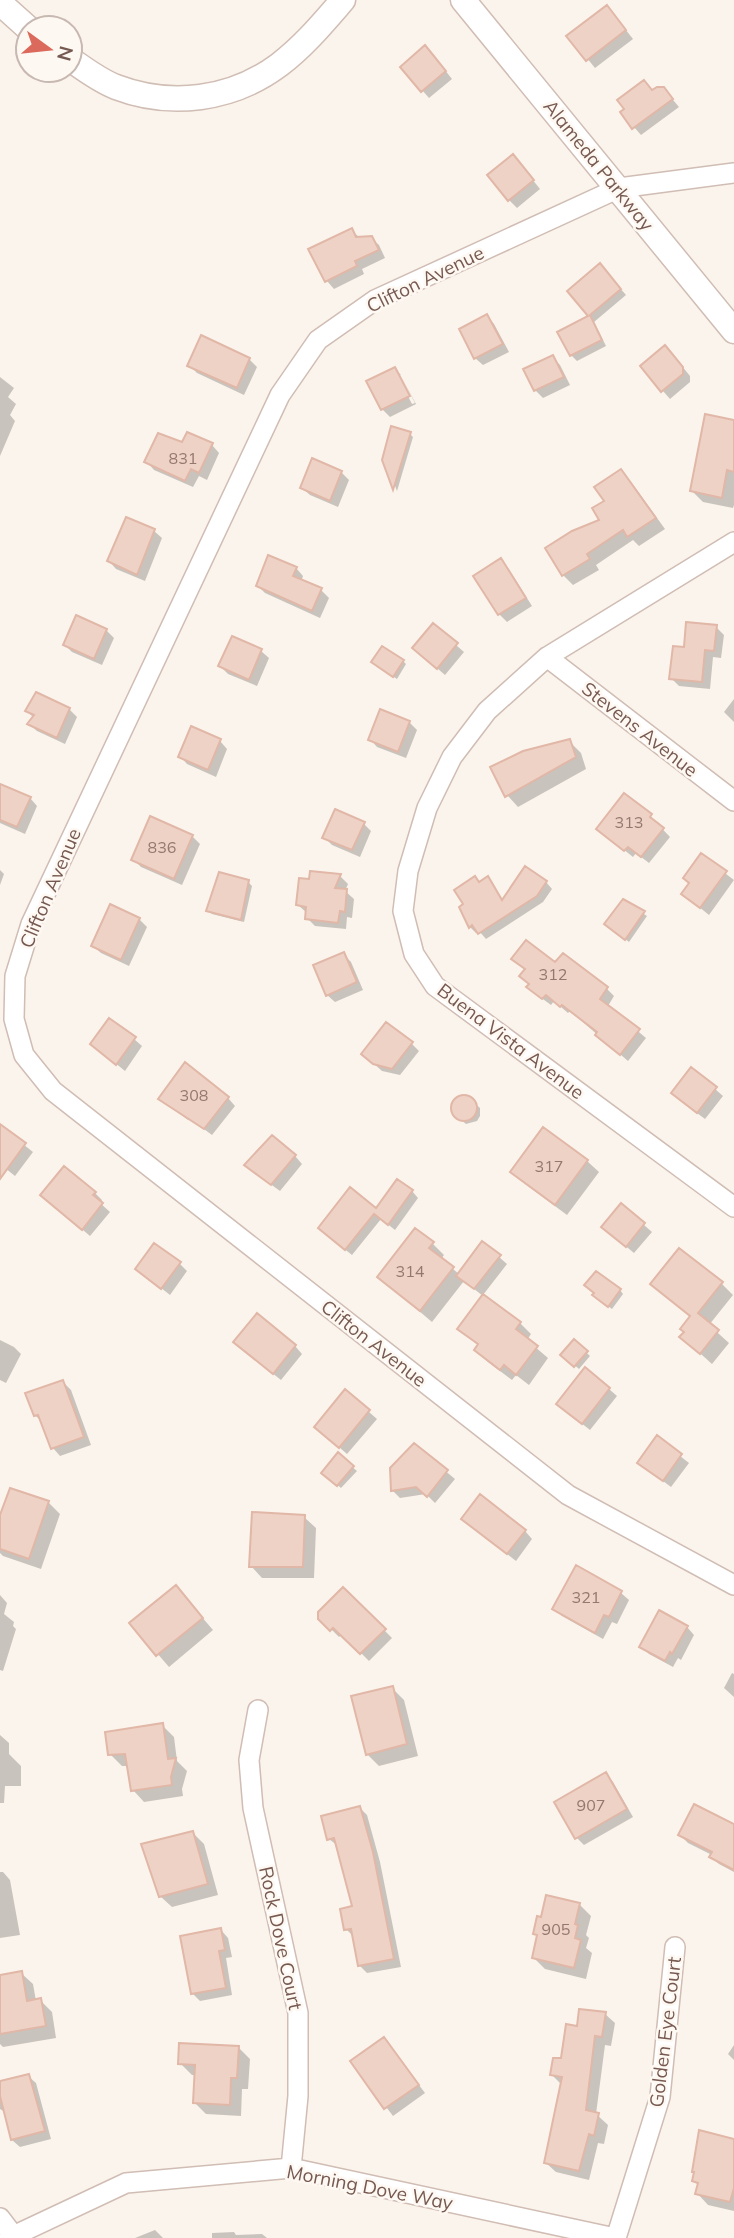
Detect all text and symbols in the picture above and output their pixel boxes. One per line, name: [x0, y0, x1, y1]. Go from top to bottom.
north arrow: [14, 14, 84, 84]
text: N: [52, 43, 79, 63]
street label: Alameda Parkway: [539, 94, 659, 236]
street label: Clifton Avenue: [362, 240, 488, 318]
house number: 831: [169, 448, 197, 468]
street label: Stevens Avenue: [577, 676, 703, 782]
house number: 313: [615, 812, 643, 832]
street label: Clifton Avenue: [14, 825, 86, 951]
house number: 836: [148, 837, 176, 857]
house number: 312: [539, 964, 567, 984]
street label: Buena Vista Avenue: [433, 978, 589, 1104]
house number: 308: [180, 1085, 208, 1105]
house number: 317: [535, 1156, 563, 1176]
house number: 314: [396, 1261, 425, 1281]
street label: Clifton Avenue: [316, 1294, 432, 1392]
house number: 321: [572, 1587, 600, 1607]
house number: 907: [577, 1795, 605, 1815]
street label: Rock Dove Court: [254, 1864, 308, 2012]
house number: 905: [542, 1919, 570, 1939]
street label: Golden Eye Court: [644, 1955, 686, 2109]
street label: Morning Dove Way: [285, 2159, 455, 2215]

